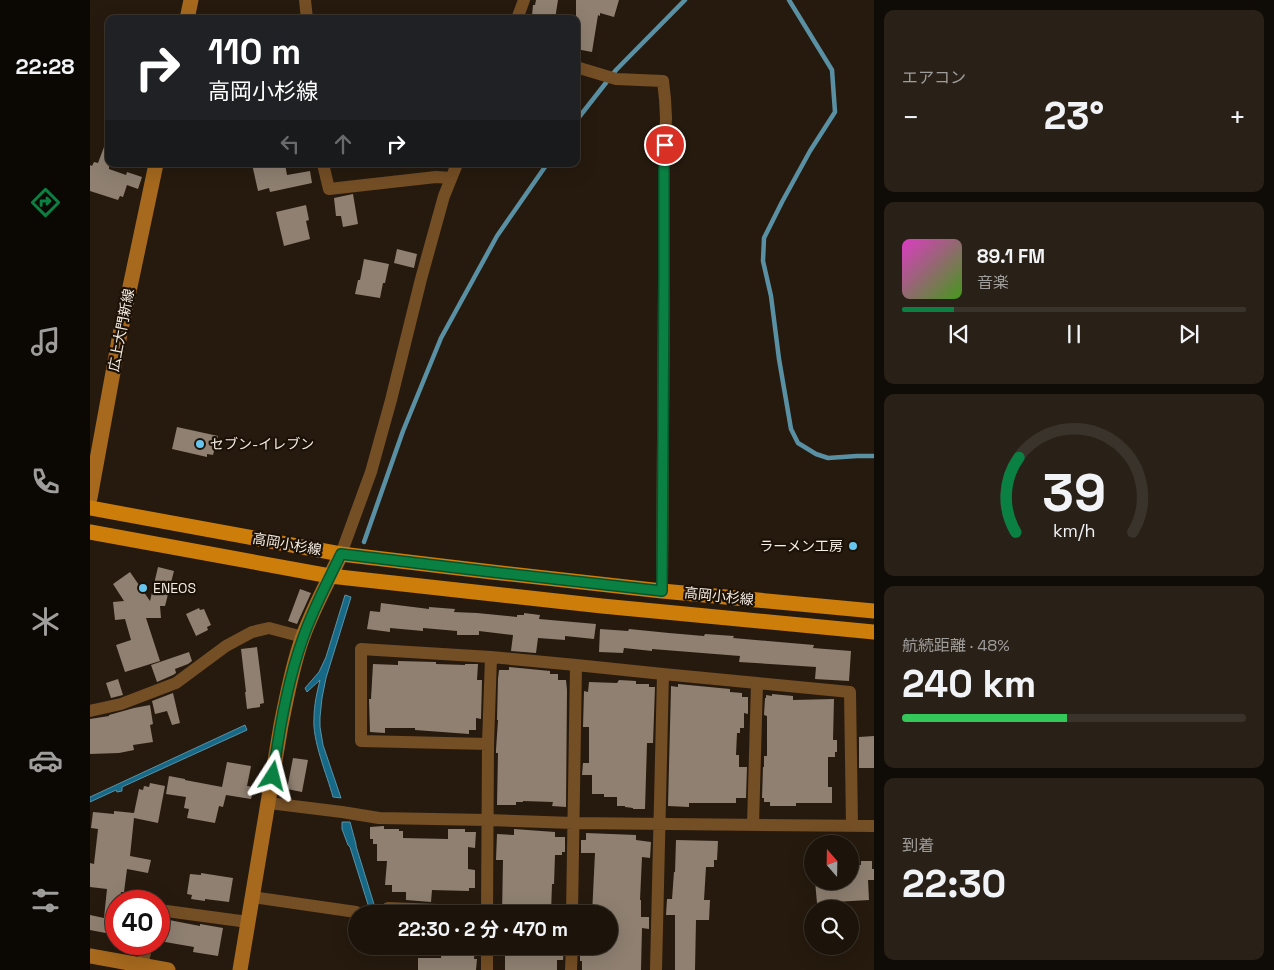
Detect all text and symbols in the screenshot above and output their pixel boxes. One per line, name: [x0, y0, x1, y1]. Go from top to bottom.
text: 110 m: [208, 30, 301, 74]
icon: right: [125, 35, 190, 100]
text: 22:28: [16, 52, 74, 80]
text: エアコン: [902, 67, 966, 88]
text: 高岡小杉線: [208, 77, 318, 105]
text: 23°: [1044, 92, 1104, 140]
text: −: [902, 99, 919, 135]
text: +: [1229, 99, 1246, 135]
pin: [644, 124, 686, 166]
icon: left: [276, 130, 304, 158]
icon: ahead: [329, 130, 357, 158]
icon: right: [382, 130, 410, 158]
icon: arrive: [651, 131, 679, 159]
icon: directions: [28, 185, 63, 220]
text: 89.1 FM: [977, 244, 1045, 269]
text: 音楽: [977, 272, 1009, 293]
street label: 広上大門新線: [104, 287, 138, 373]
icon: previous: [945, 320, 973, 348]
icon: pause: [1060, 320, 1088, 348]
icon: next: [1175, 320, 1203, 348]
icon: music: [28, 324, 63, 359]
place label: セブン-イレブン: [210, 435, 314, 453]
marker: セブン-イレブン: [194, 438, 206, 450]
text: 39: [1042, 460, 1106, 526]
icon: phone: [28, 464, 63, 499]
text: km/h: [1053, 519, 1095, 542]
street label: 高岡小杉線: [251, 529, 323, 559]
place label: ラーメン工房: [760, 537, 843, 555]
marker: ラーメン工房: [847, 540, 859, 552]
place label: ENEOS: [153, 579, 196, 597]
marker: ENEOS: [137, 582, 149, 594]
street label: 高岡小杉線: [683, 583, 755, 609]
icon: climate: [28, 604, 63, 639]
text: 航続距離 · 48%: [902, 635, 1010, 656]
text: 240 km: [902, 660, 1036, 708]
icon: car: [28, 743, 63, 778]
position arrow: [246, 749, 298, 801]
north arrow: [804, 835, 859, 890]
map controls: [804, 835, 859, 955]
text: 到着: [902, 835, 934, 856]
text: 22:30: [902, 860, 1006, 908]
icon: filters: [28, 883, 63, 918]
speed limit sign: 40: [105, 890, 170, 955]
button: search: [804, 900, 859, 955]
text: 22:30 · 2 分 · 470 m: [398, 917, 568, 942]

